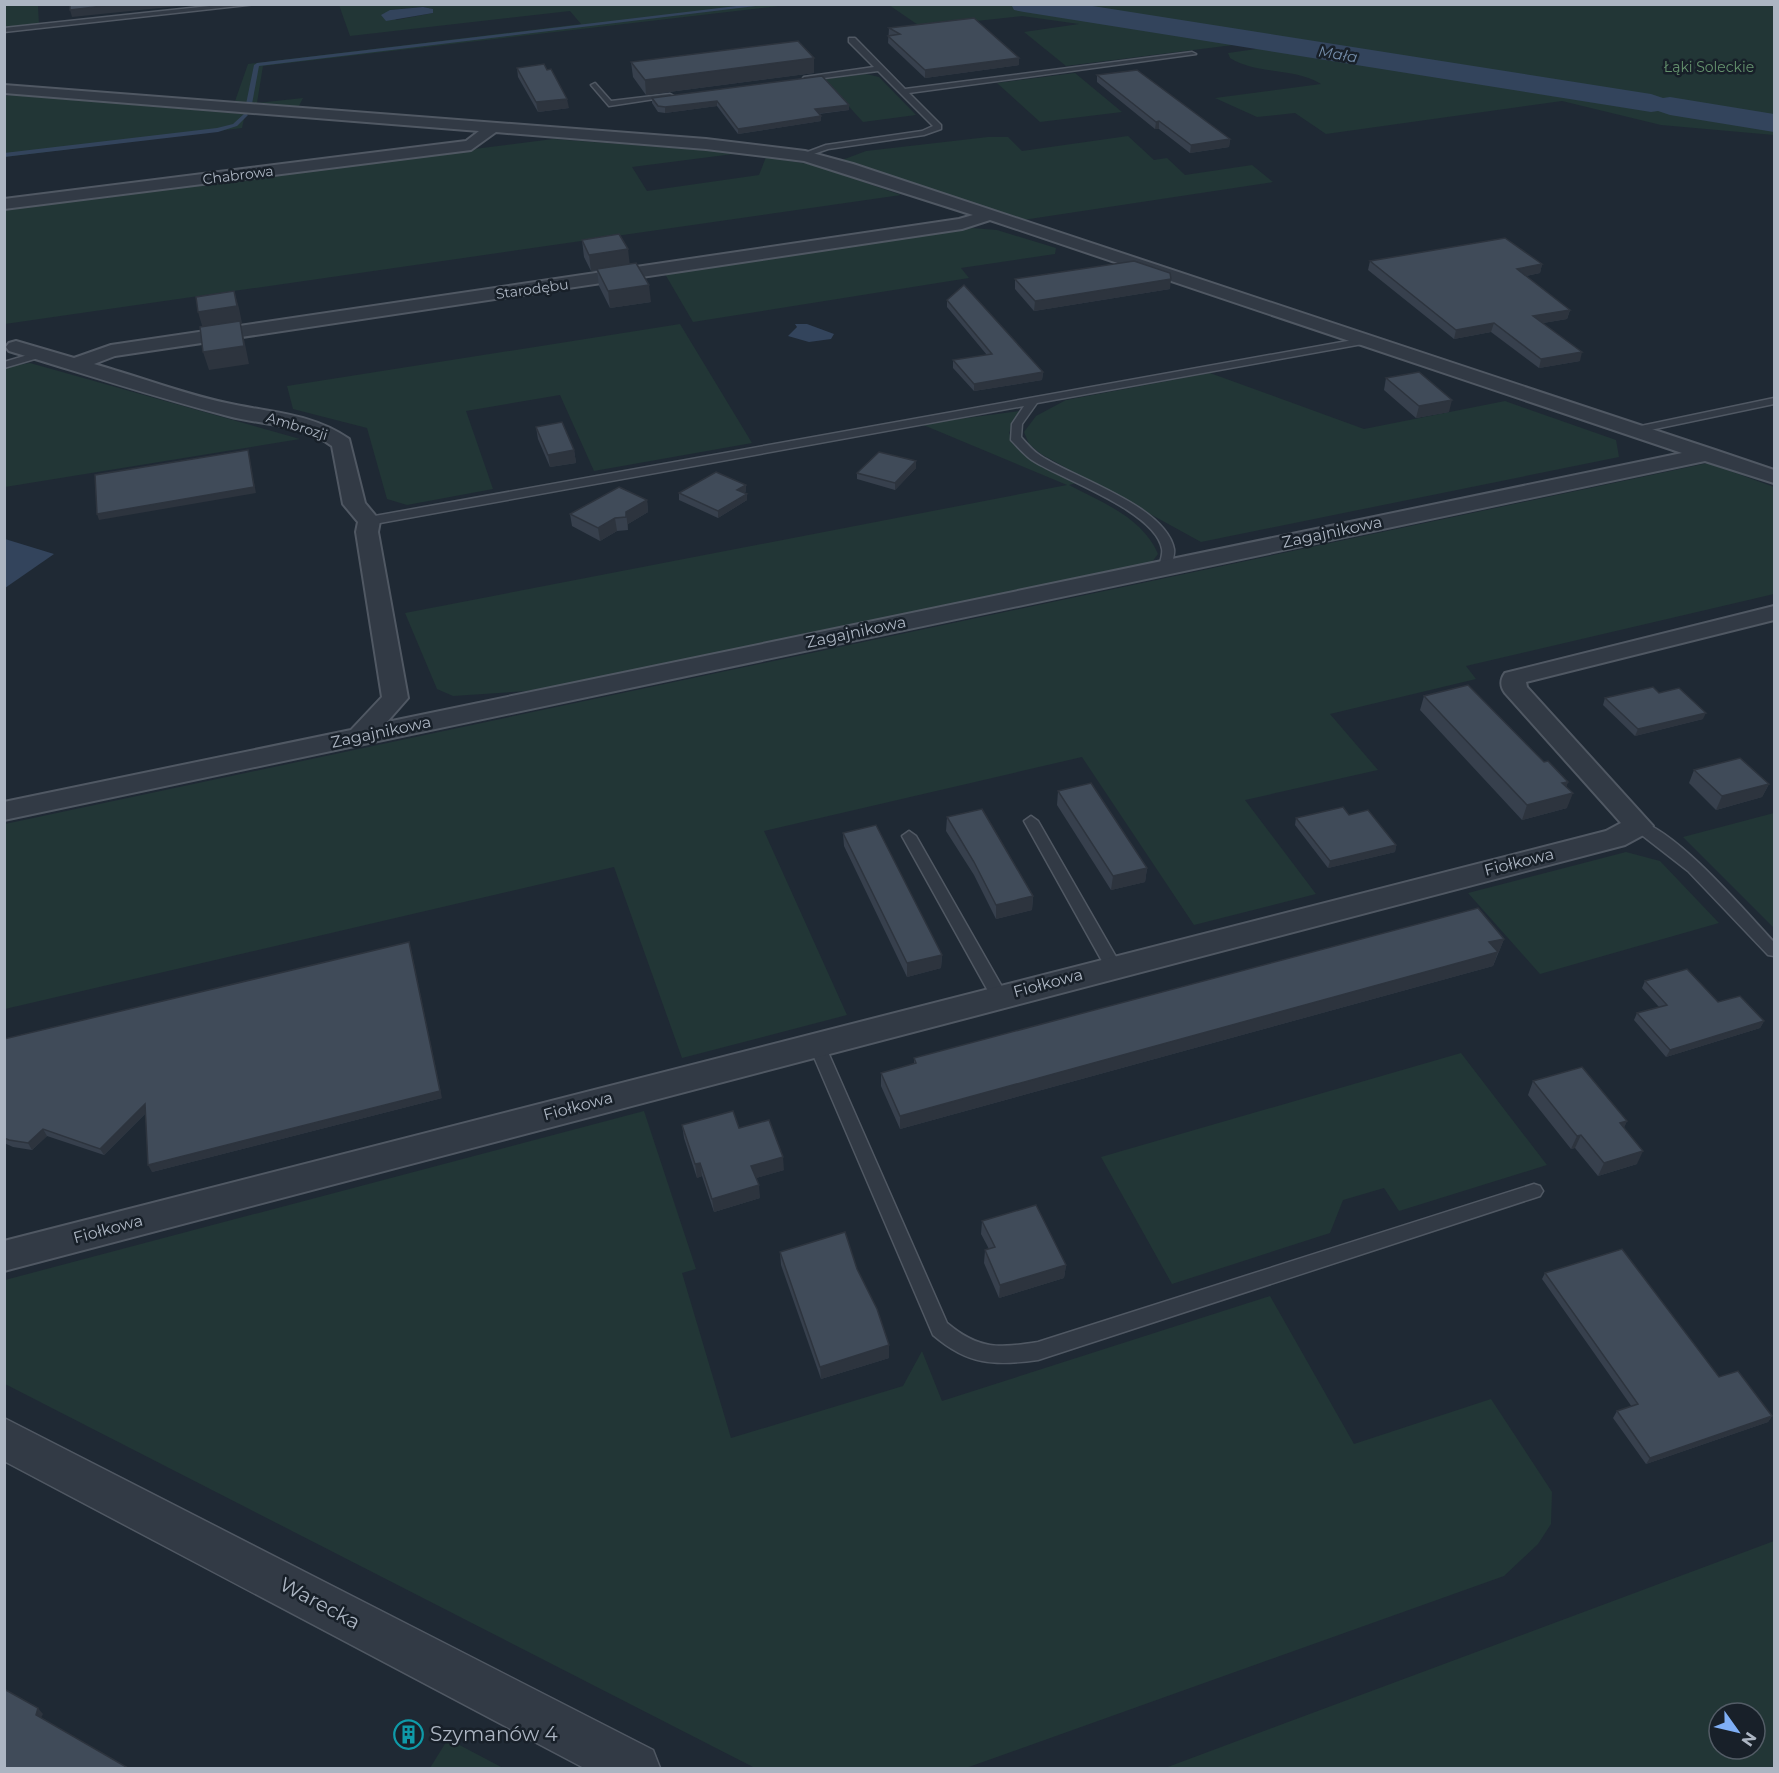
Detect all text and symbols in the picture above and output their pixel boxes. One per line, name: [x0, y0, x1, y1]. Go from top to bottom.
water label: Mała: [1317, 42, 1359, 66]
park label: Łąki Soleckie: [1664, 58, 1754, 76]
street label: Chabrowa: [201, 162, 275, 188]
street label: Starodębu: [494, 275, 570, 303]
street label: Ambrozji: [264, 408, 330, 444]
street label: Zagajnikowa: [1280, 512, 1384, 552]
street label: Zagajnikowa: [804, 612, 908, 652]
street label: Zagajnikowa: [329, 712, 433, 752]
street label: Fiołkowa: [1482, 844, 1556, 880]
street label: Fiołkowa: [1011, 965, 1085, 1001]
street label: Fiołkowa: [541, 1088, 615, 1124]
street label: Fiołkowa: [71, 1211, 145, 1247]
street label: Warecka: [276, 1572, 364, 1634]
north arrow: [1707, 1701, 1767, 1761]
building icon: Szymanów 4: [393, 1718, 425, 1750]
place label: Szymanów 4: [430, 1722, 558, 1746]
text: N: [1738, 1728, 1761, 1750]

